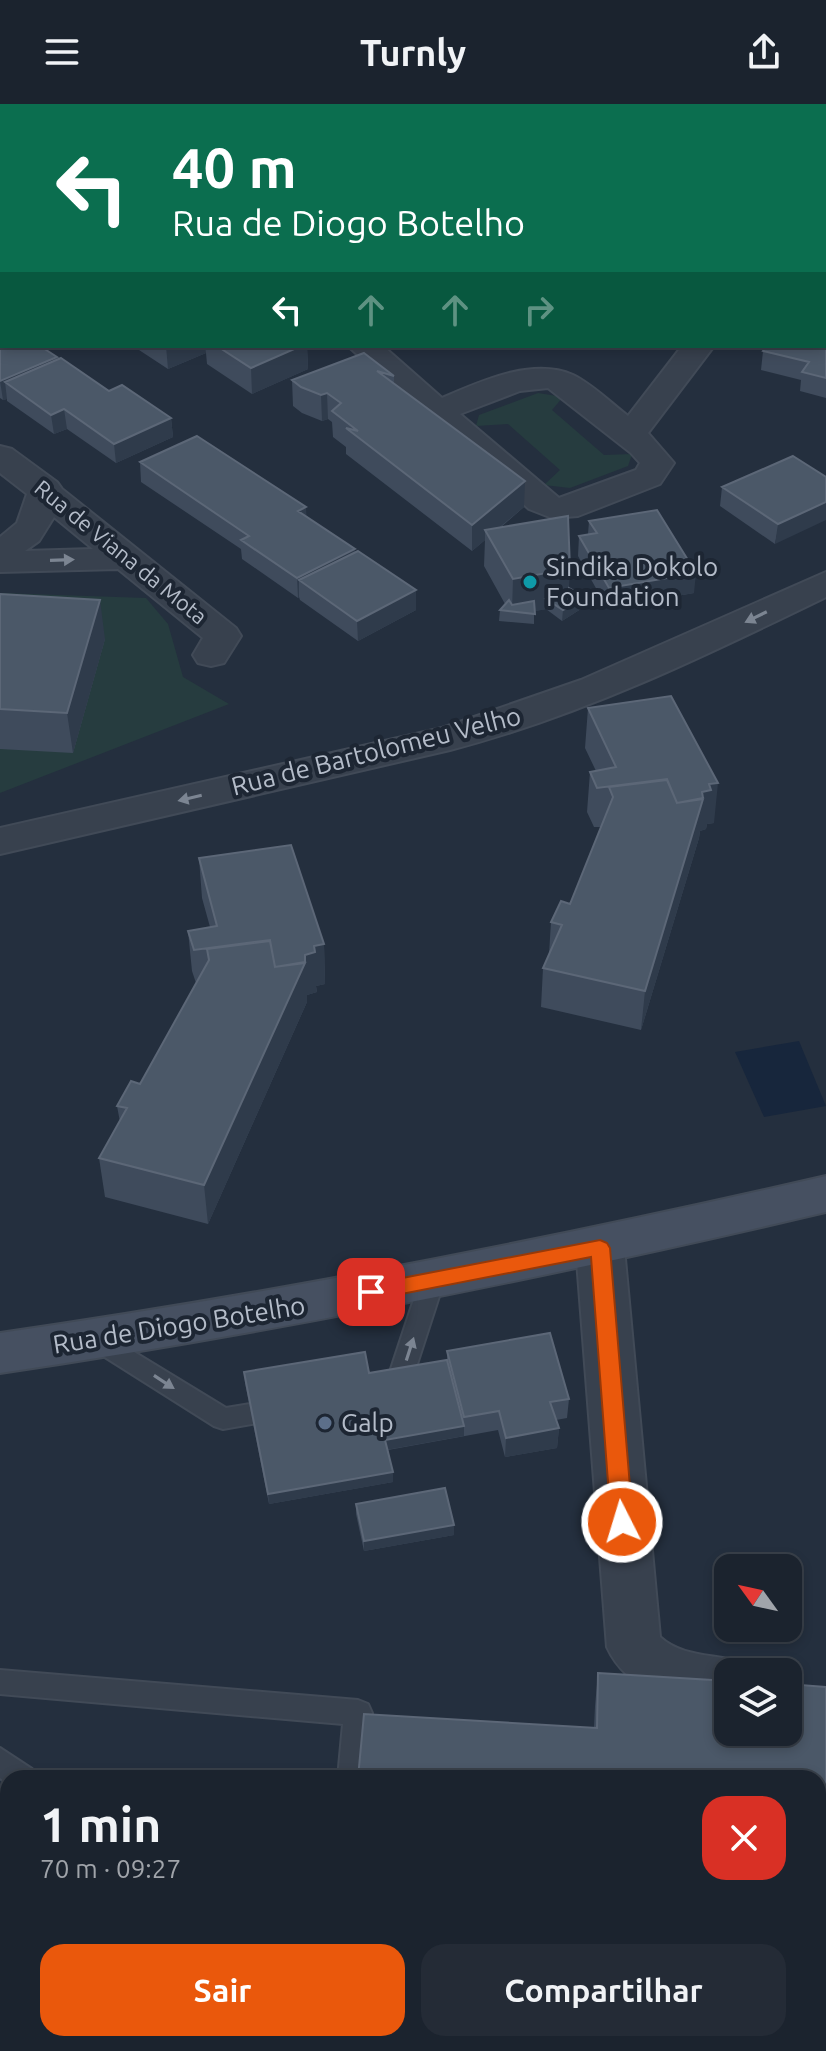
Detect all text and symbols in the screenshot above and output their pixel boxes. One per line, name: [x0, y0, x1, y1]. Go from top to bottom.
icon: menu: [40, 30, 84, 74]
icon: share: [742, 30, 786, 74]
text: Turnly: [360, 32, 466, 73]
icon: left: [40, 136, 144, 240]
text: 40 m: [172, 136, 297, 199]
text: Rua de Diogo Botelho: [172, 202, 525, 243]
icon: left: [265, 288, 309, 332]
icon: ahead: [349, 288, 393, 332]
icon: ahead: [433, 288, 477, 332]
icon: right: [517, 288, 561, 332]
street label: Rua de Viana da Mota: [30, 475, 212, 629]
place label: Sindika Dokolo Foundation: [546, 552, 718, 611]
one-way arrow: [50, 554, 75, 567]
marker: Sindika Dokolo Foundation: [521, 573, 539, 591]
one-way arrow: [745, 611, 768, 624]
street label: Rua de Bartolomeu Velho: [228, 700, 524, 801]
one-way arrow: [178, 792, 203, 804]
pin: [337, 1258, 405, 1326]
icon: arrive: [349, 1270, 393, 1314]
street label: Rua de Diogo Botelho: [51, 1290, 307, 1359]
one-way arrow: [404, 1337, 416, 1361]
one-way arrow: [153, 1374, 175, 1388]
place label: Galp: [341, 1408, 394, 1437]
marker: Galp: [316, 1414, 334, 1432]
position arrow: [580, 1480, 664, 1564]
north arrow: [714, 1554, 802, 1642]
map controls: [714, 1554, 802, 1746]
button: layers: [714, 1658, 802, 1746]
button: close: [702, 1796, 786, 1880]
text: 1 min: [40, 1797, 161, 1851]
text: 70 m · 09:27: [40, 1854, 181, 1883]
button: Sair: [40, 1944, 405, 2036]
button: Compartilhar: [421, 1944, 786, 2036]

